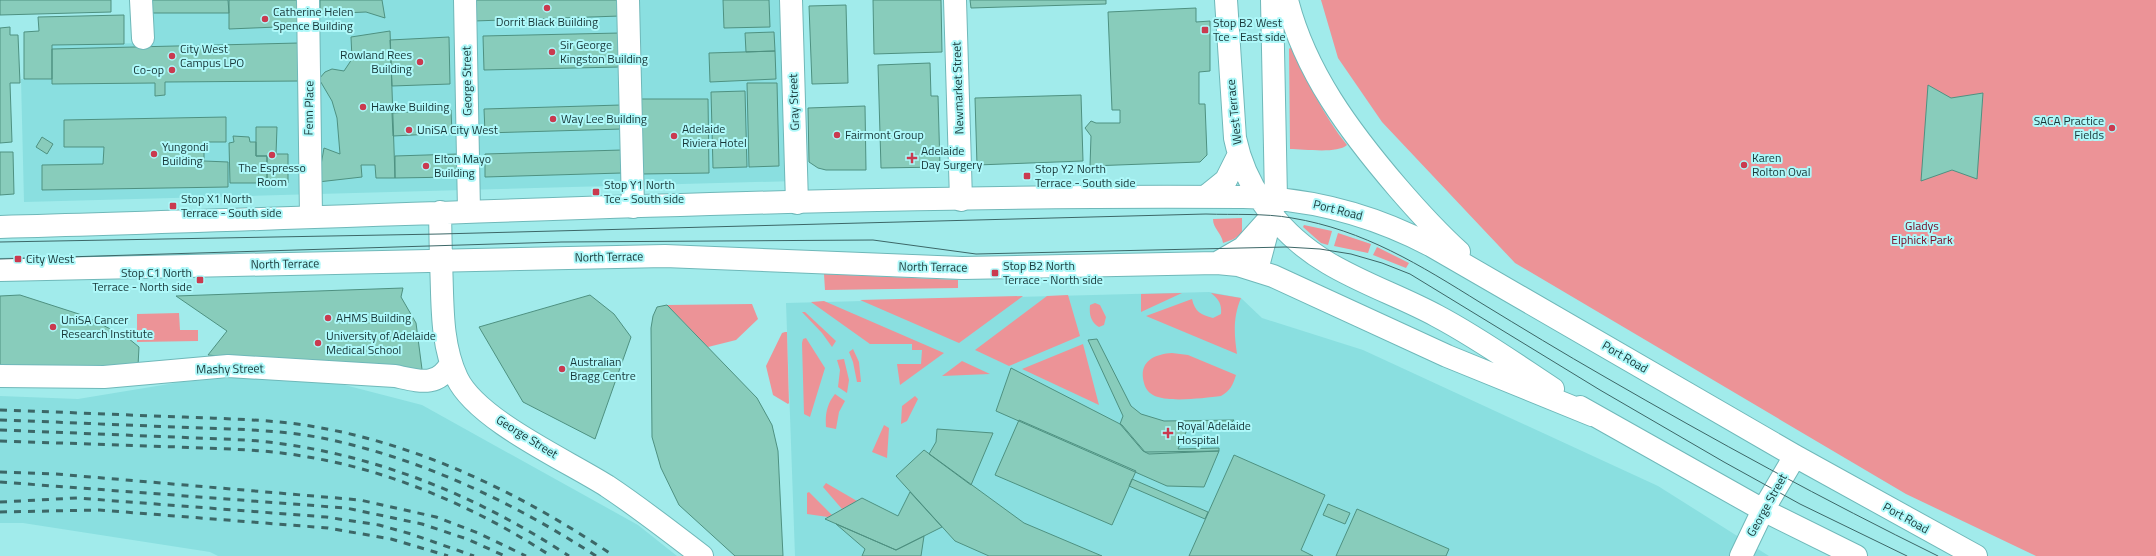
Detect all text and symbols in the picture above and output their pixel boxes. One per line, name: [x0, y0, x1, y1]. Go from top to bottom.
place label: Catherine Helen Spence Building: [273, 2, 354, 35]
marker: Dorrit Black Building: [542, 3, 552, 13]
place label: Dorrit Black Building: [496, 12, 598, 31]
place label: Stop B2 West Tce - East side: [1213, 13, 1286, 46]
marker: Catherine Helen Spence Building: [260, 14, 270, 24]
marker: Stop B2 West Tce - East side: [1200, 25, 1210, 35]
place label: Sir George Kingston Building: [560, 35, 648, 68]
place label: City West Campus LPO: [180, 39, 244, 72]
street label: Newmarket Street: [946, 41, 969, 135]
place label: Rowland Rees Building: [340, 45, 412, 78]
street label: George Street: [456, 45, 477, 116]
marker: Sir George Kingston Building: [547, 47, 557, 57]
marker: City West Campus LPO: [167, 51, 177, 61]
marker: Rowland Rees Building: [415, 57, 425, 67]
place label: Co-op: [133, 60, 164, 79]
marker: Co-op: [167, 65, 177, 75]
street label: Gray Street: [783, 72, 804, 131]
street label: West Terrace: [1221, 78, 1246, 146]
street label: Fenn Place: [299, 80, 318, 136]
place label: Hawke Building: [371, 97, 449, 116]
marker: Hawke Building: [358, 102, 368, 112]
place label: Way Lee Building: [561, 109, 647, 128]
place label: SACA Practice Fields: [2034, 111, 2104, 144]
marker: Way Lee Building: [548, 114, 558, 124]
place label: Adelaide Riviera Hotel: [682, 119, 747, 152]
place label: UniSA City West: [417, 120, 499, 139]
marker: SACA Practice Fields: [2107, 123, 2117, 133]
marker: UniSA City West: [404, 125, 414, 135]
place label: Fairmont Group: [845, 125, 924, 144]
marker: Fairmont Group: [832, 130, 842, 140]
marker: Adelaide Riviera Hotel: [669, 131, 679, 141]
place label: Yungondi Building: [162, 137, 209, 170]
place label: Adelaide Day Surgery: [921, 141, 982, 174]
place label: Karen Rolton Oval: [1752, 148, 1810, 181]
marker: Yungondi Building: [149, 149, 159, 159]
place label: Elton Mayo Building: [434, 149, 491, 182]
marker: The Espresso Room: [267, 150, 277, 160]
marker: Adelaide Day Surgery: [906, 152, 918, 164]
place label: The Espresso Room: [238, 158, 306, 191]
place label: Stop Y2 North Terrace - South side: [1035, 159, 1135, 192]
marker: Karen Rolton Oval: [1739, 160, 1749, 170]
marker: Elton Mayo Building: [421, 161, 431, 171]
marker: Stop Y2 North Terrace - South side: [1022, 171, 1032, 181]
place label: Stop Y1 North Tce - South side: [604, 175, 684, 208]
marker: Stop Y1 North Tce - South side: [591, 187, 601, 197]
place label: Stop X1 North Terrace - South side: [181, 189, 281, 222]
street label: Port Road: [1311, 194, 1365, 225]
marker: Stop X1 North Terrace - South side: [168, 201, 178, 211]
park label: Gladys Elphick Park: [1891, 216, 1953, 249]
street label: North Terrace: [575, 246, 643, 267]
place label: City West: [26, 249, 75, 268]
street label: North Terrace: [251, 253, 319, 274]
marker: City West: [13, 254, 23, 264]
street label: North Terrace: [899, 256, 967, 277]
place label: Stop B2 North Terrace - North side: [1003, 256, 1103, 289]
place label: Stop C1 North Terrace - North side: [92, 263, 192, 296]
marker: Stop B2 North Terrace - North side: [990, 268, 1000, 278]
marker: Stop C1 North Terrace - North side: [195, 275, 205, 285]
place label: AHMS Building: [336, 308, 411, 327]
place label: UniSA Cancer Research Institute: [61, 310, 153, 343]
marker: AHMS Building: [323, 313, 333, 323]
marker: UniSA Cancer Research Institute: [48, 322, 58, 332]
place label: University of Adelaide Medical School: [326, 326, 436, 359]
street label: Port Road: [1599, 336, 1652, 377]
marker: University of Adelaide Medical School: [313, 338, 323, 348]
place label: Australian Bragg Centre: [570, 352, 636, 385]
street label: Mashy Street: [196, 358, 265, 379]
marker: Australian Bragg Centre: [557, 364, 567, 374]
street label: George Street: [493, 410, 563, 464]
place label: Royal Adelaide Hospital: [1177, 416, 1251, 449]
marker: Royal Adelaide Hospital: [1162, 427, 1174, 439]
street label: George Street: [1741, 469, 1792, 540]
street label: Port Road: [1880, 497, 1933, 538]

